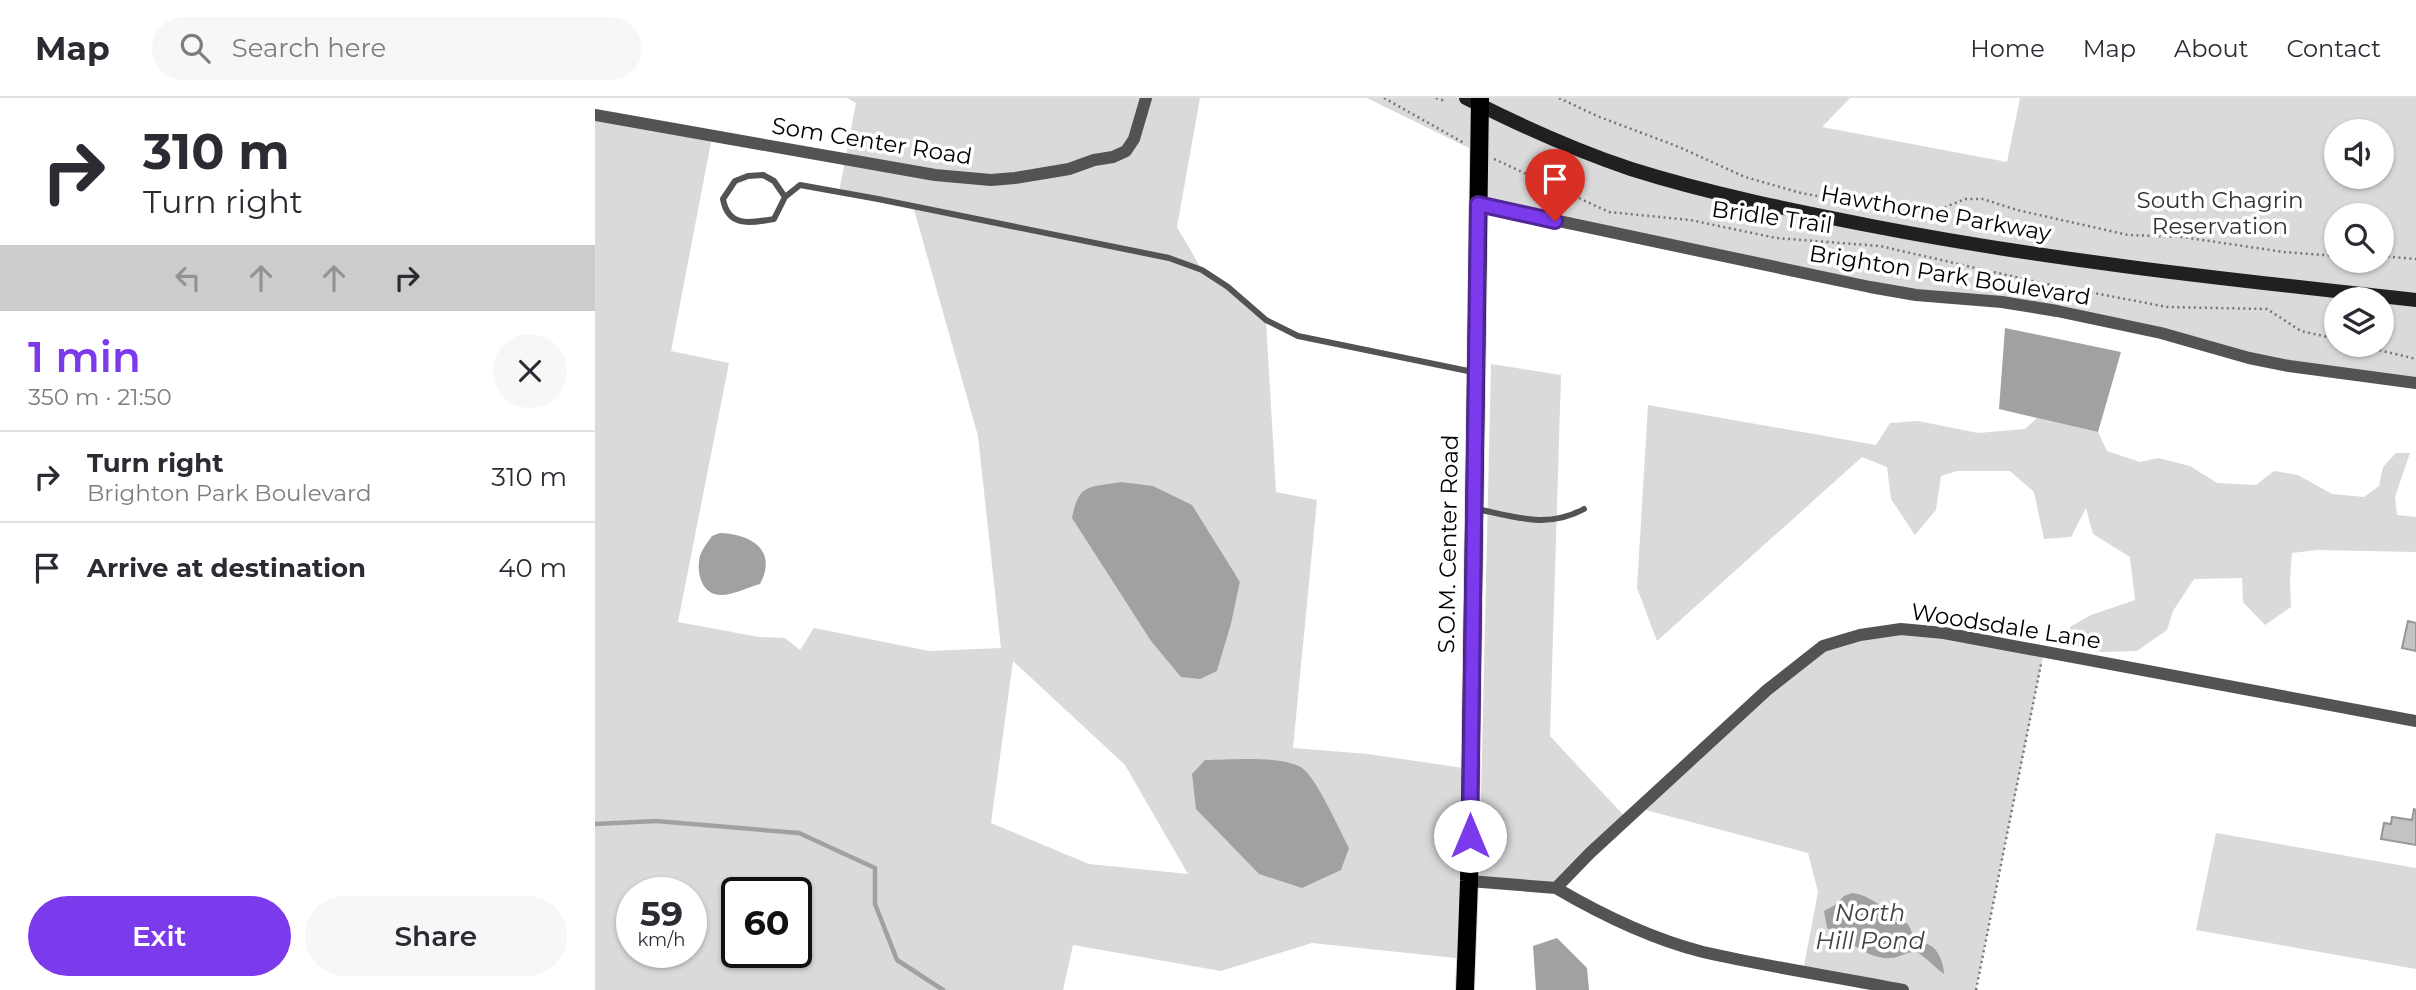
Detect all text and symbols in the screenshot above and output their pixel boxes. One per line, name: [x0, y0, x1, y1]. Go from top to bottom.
search box: [152, 17, 642, 80]
text: Map: [35, 28, 110, 68]
icon: search: [176, 29, 214, 67]
text: Search here: [232, 32, 386, 64]
text: Home: [1970, 34, 2045, 63]
text: Map: [2083, 34, 2136, 63]
text: About: [2174, 34, 2248, 63]
text: Contact: [2286, 34, 2381, 63]
street label: Som Center Road: [770, 111, 974, 171]
map controls: [2324, 119, 2394, 357]
button: sound: [2324, 119, 2394, 189]
text: 310 m: [143, 122, 290, 181]
icon: right: [28, 126, 119, 217]
pin: [1525, 149, 1585, 221]
icon: arrive: [1536, 160, 1574, 198]
street label: Hawthorne Parkway: [1819, 179, 2054, 247]
text: Turn right: [143, 182, 303, 221]
park label: South Chagrin Reservation: [2137, 186, 2303, 240]
street label: Bridle Trail: [1710, 195, 1834, 239]
button: search: [2324, 203, 2394, 273]
street label: Brighton Park Boulevard: [1807, 239, 2093, 311]
icon: left: [169, 259, 207, 297]
icon: ahead: [242, 259, 280, 297]
icon: ahead: [315, 259, 353, 297]
icon: right: [388, 259, 426, 297]
button: layers: [2324, 287, 2394, 357]
text: 1 min: [28, 331, 141, 383]
button: close: [493, 334, 567, 408]
text: 350 m · 21:50: [28, 383, 172, 411]
street label: S.O.M. Center Road: [1432, 434, 1464, 654]
text: Turn right: [87, 447, 223, 479]
icon: right: [28, 458, 66, 496]
text: 310 m: [491, 461, 567, 493]
text: Brighton Park Boulevard: [87, 479, 372, 507]
icon: arrive: [28, 549, 66, 587]
text: Arrive at destination: [87, 552, 366, 584]
text: 40 m: [498, 552, 567, 584]
street label: Woodsdale Lane: [1909, 597, 2103, 655]
position arrow: [1433, 799, 1507, 873]
speed limit sign: 60: [721, 877, 812, 968]
text: 59: [640, 892, 683, 935]
button: Exit: [28, 896, 291, 976]
button: Share: [305, 896, 567, 976]
water label: North Hill Pond: [1815, 898, 1926, 955]
text: km/h: [637, 929, 686, 951]

